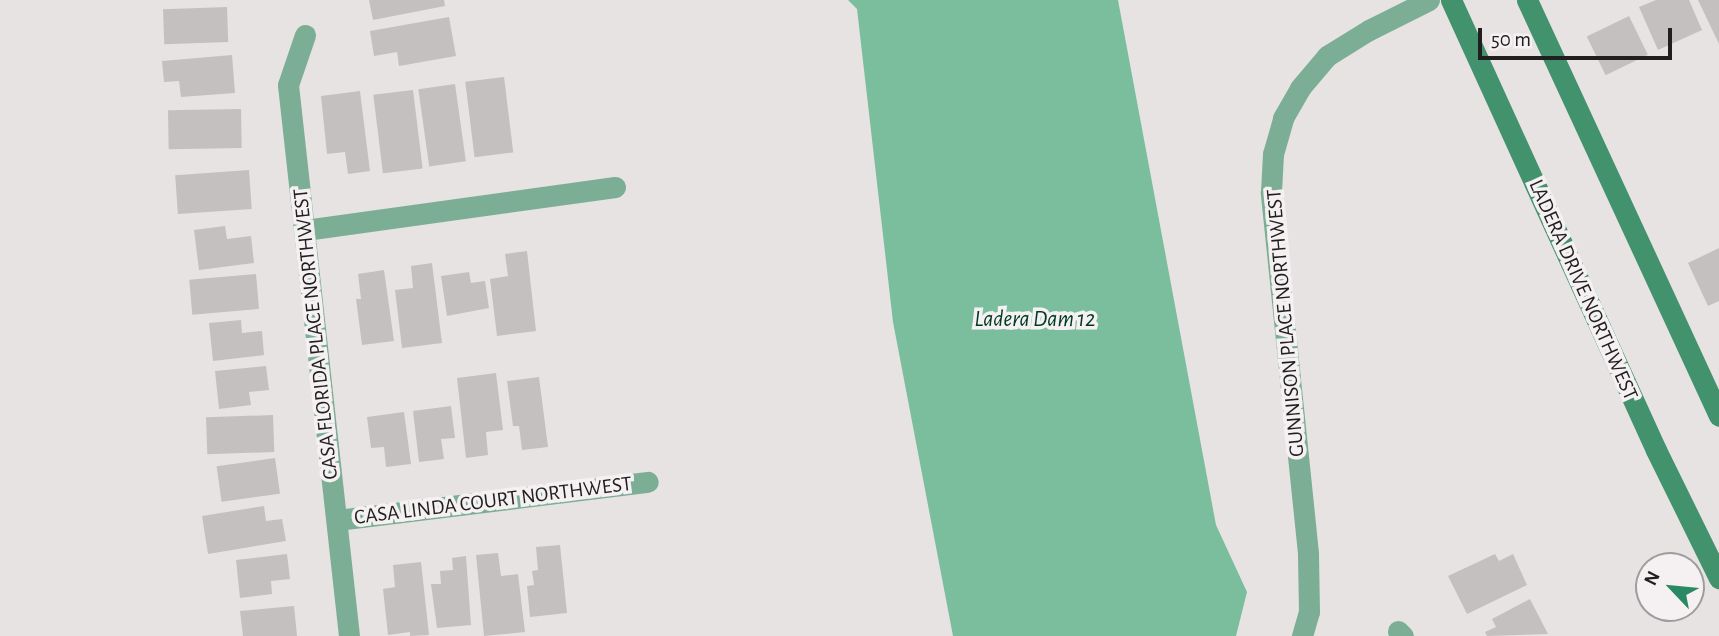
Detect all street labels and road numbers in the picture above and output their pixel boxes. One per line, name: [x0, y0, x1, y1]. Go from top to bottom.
street label: LADERA DRIVE NORTHWEST: [1523, 176, 1643, 404]
street label: CASA FLORIDA PLACE NORTHWEST: [288, 187, 344, 481]
street label: GUNNISON PLACE NORTHWEST: [1262, 188, 1310, 458]
street label: CASA LINDA COURT NORTHWEST: [353, 471, 633, 531]

